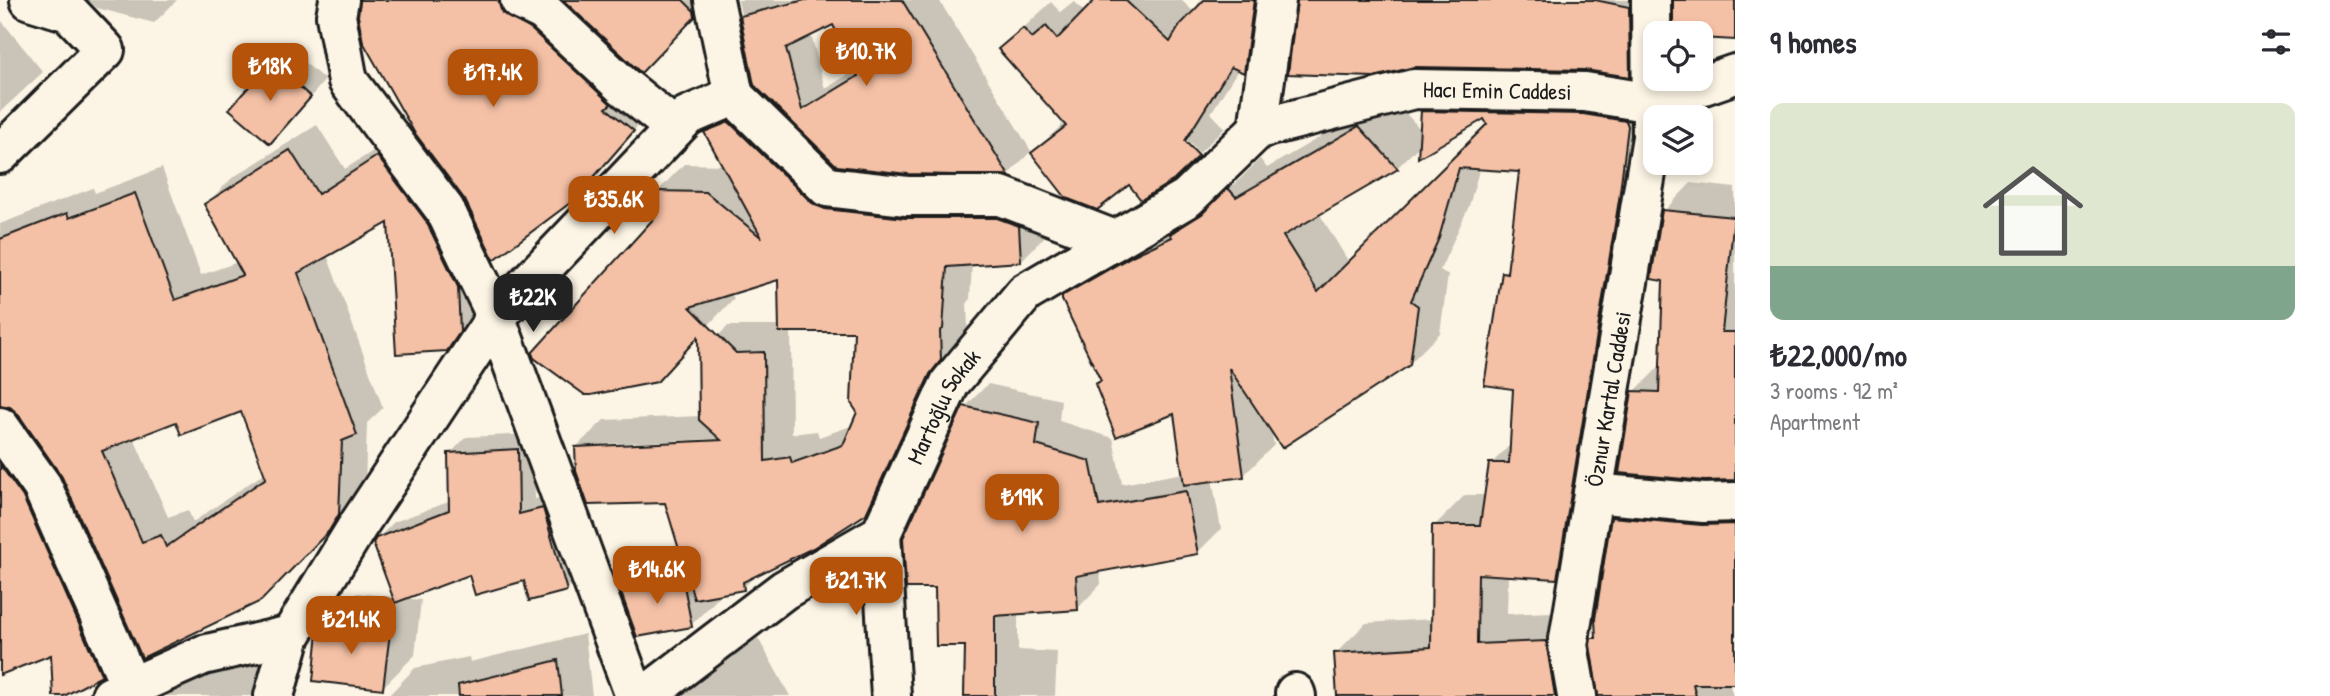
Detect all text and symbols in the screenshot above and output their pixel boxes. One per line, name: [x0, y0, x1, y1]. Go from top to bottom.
map controls: [1643, 21, 1713, 175]
button: locate: [1643, 21, 1713, 91]
text: 9 homes: [1770, 22, 1857, 62]
icon: filters: [2257, 23, 2295, 61]
pin: ₺10.7K: [809, 28, 923, 88]
text: ₺10.7K: [836, 35, 896, 66]
pin: ₺18K: [229, 43, 311, 103]
text: ₺18K: [248, 50, 292, 81]
pin: ₺17.4K: [436, 50, 550, 109]
text: ₺17.4K: [464, 56, 522, 87]
street label: Hacı Emin Caddesi: [1423, 73, 1572, 107]
button: layers: [1643, 105, 1713, 175]
icon: home: [1970, 148, 2096, 274]
pin: ₺35.6K: [557, 176, 671, 236]
text: ₺35.6K: [584, 183, 644, 214]
pin: ₺22K: [492, 274, 574, 334]
text: ₺22K: [510, 281, 556, 312]
street label: Öznur Kartal Caddesi: [1578, 309, 1638, 489]
text: ₺22,000/mo: [1770, 335, 1907, 375]
street label: Martoğlu Sokak: [899, 342, 987, 469]
text: 3 rooms · 92 m²: [1770, 375, 1898, 406]
text: Apartment: [1770, 406, 1860, 437]
pin: ₺19K: [981, 475, 1063, 534]
text: ₺19K: [1001, 481, 1043, 512]
pin: ₺14.6K: [600, 546, 714, 606]
text: ₺14.6K: [629, 553, 685, 584]
pin: ₺21.7K: [799, 558, 913, 617]
text: ₺21.7K: [826, 564, 886, 595]
pin: ₺21.4K: [294, 596, 408, 656]
text: ₺21.4K: [322, 603, 380, 634]

